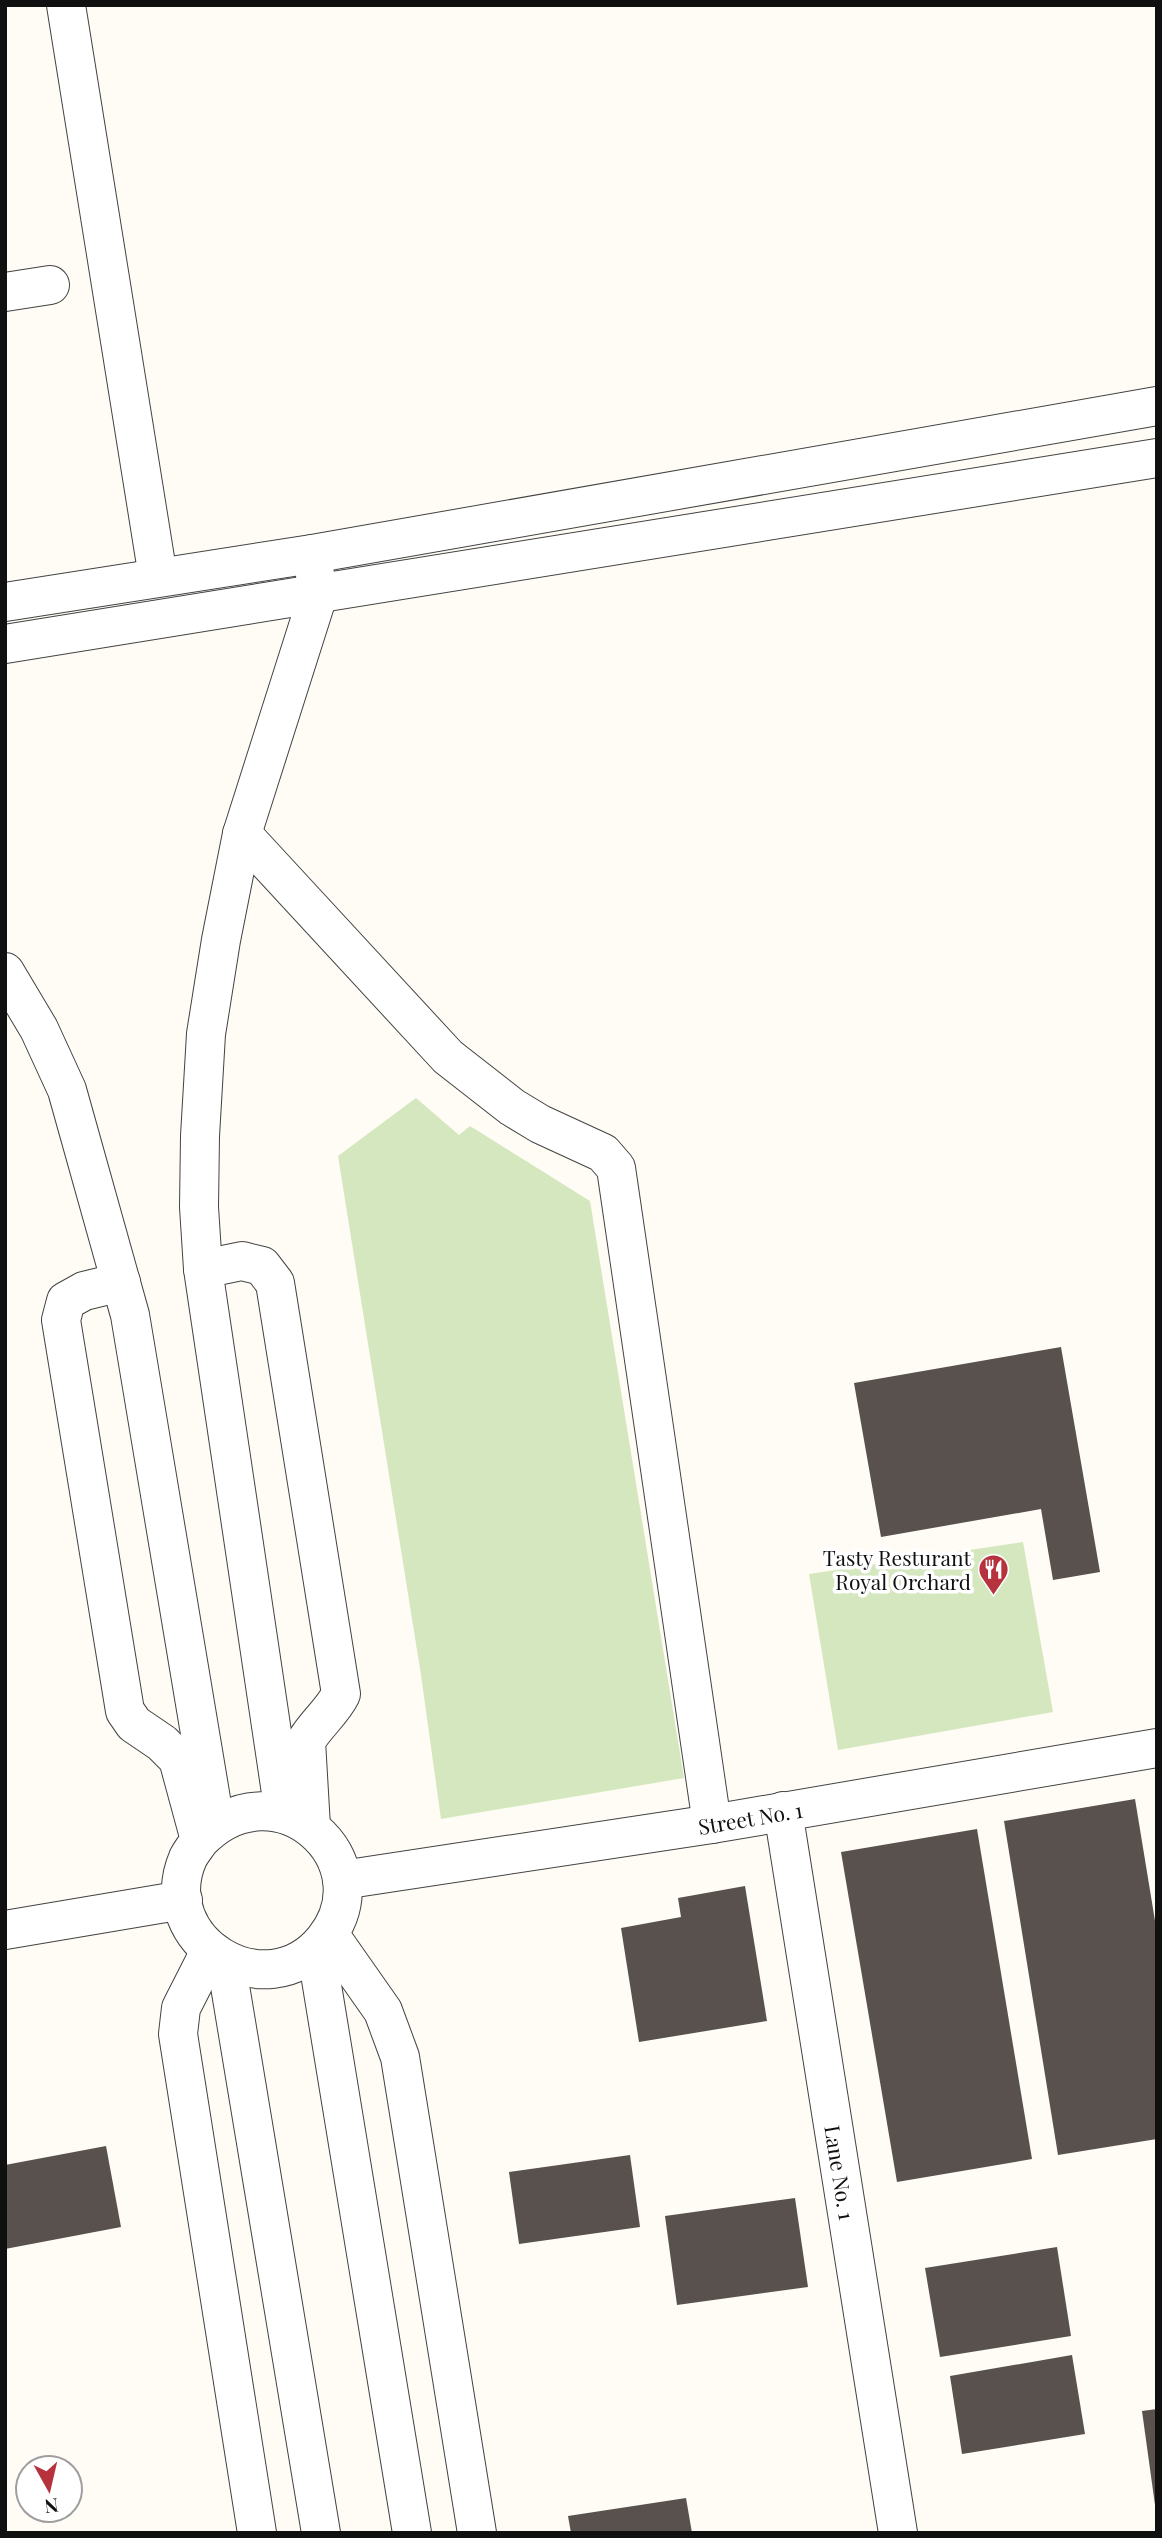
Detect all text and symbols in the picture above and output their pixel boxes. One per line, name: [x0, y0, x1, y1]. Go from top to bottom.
place label: Tasty Resturant Royal Orchard: [823, 1543, 972, 1595]
restaurant icon: Tasty Resturant Royal Orchard: [977, 1552, 1011, 1596]
street label: Street No. 1: [696, 1795, 805, 1840]
street label: Lane No. 1: [819, 2123, 862, 2222]
north arrow: [14, 2454, 84, 2524]
text: N: [43, 2493, 60, 2521]

